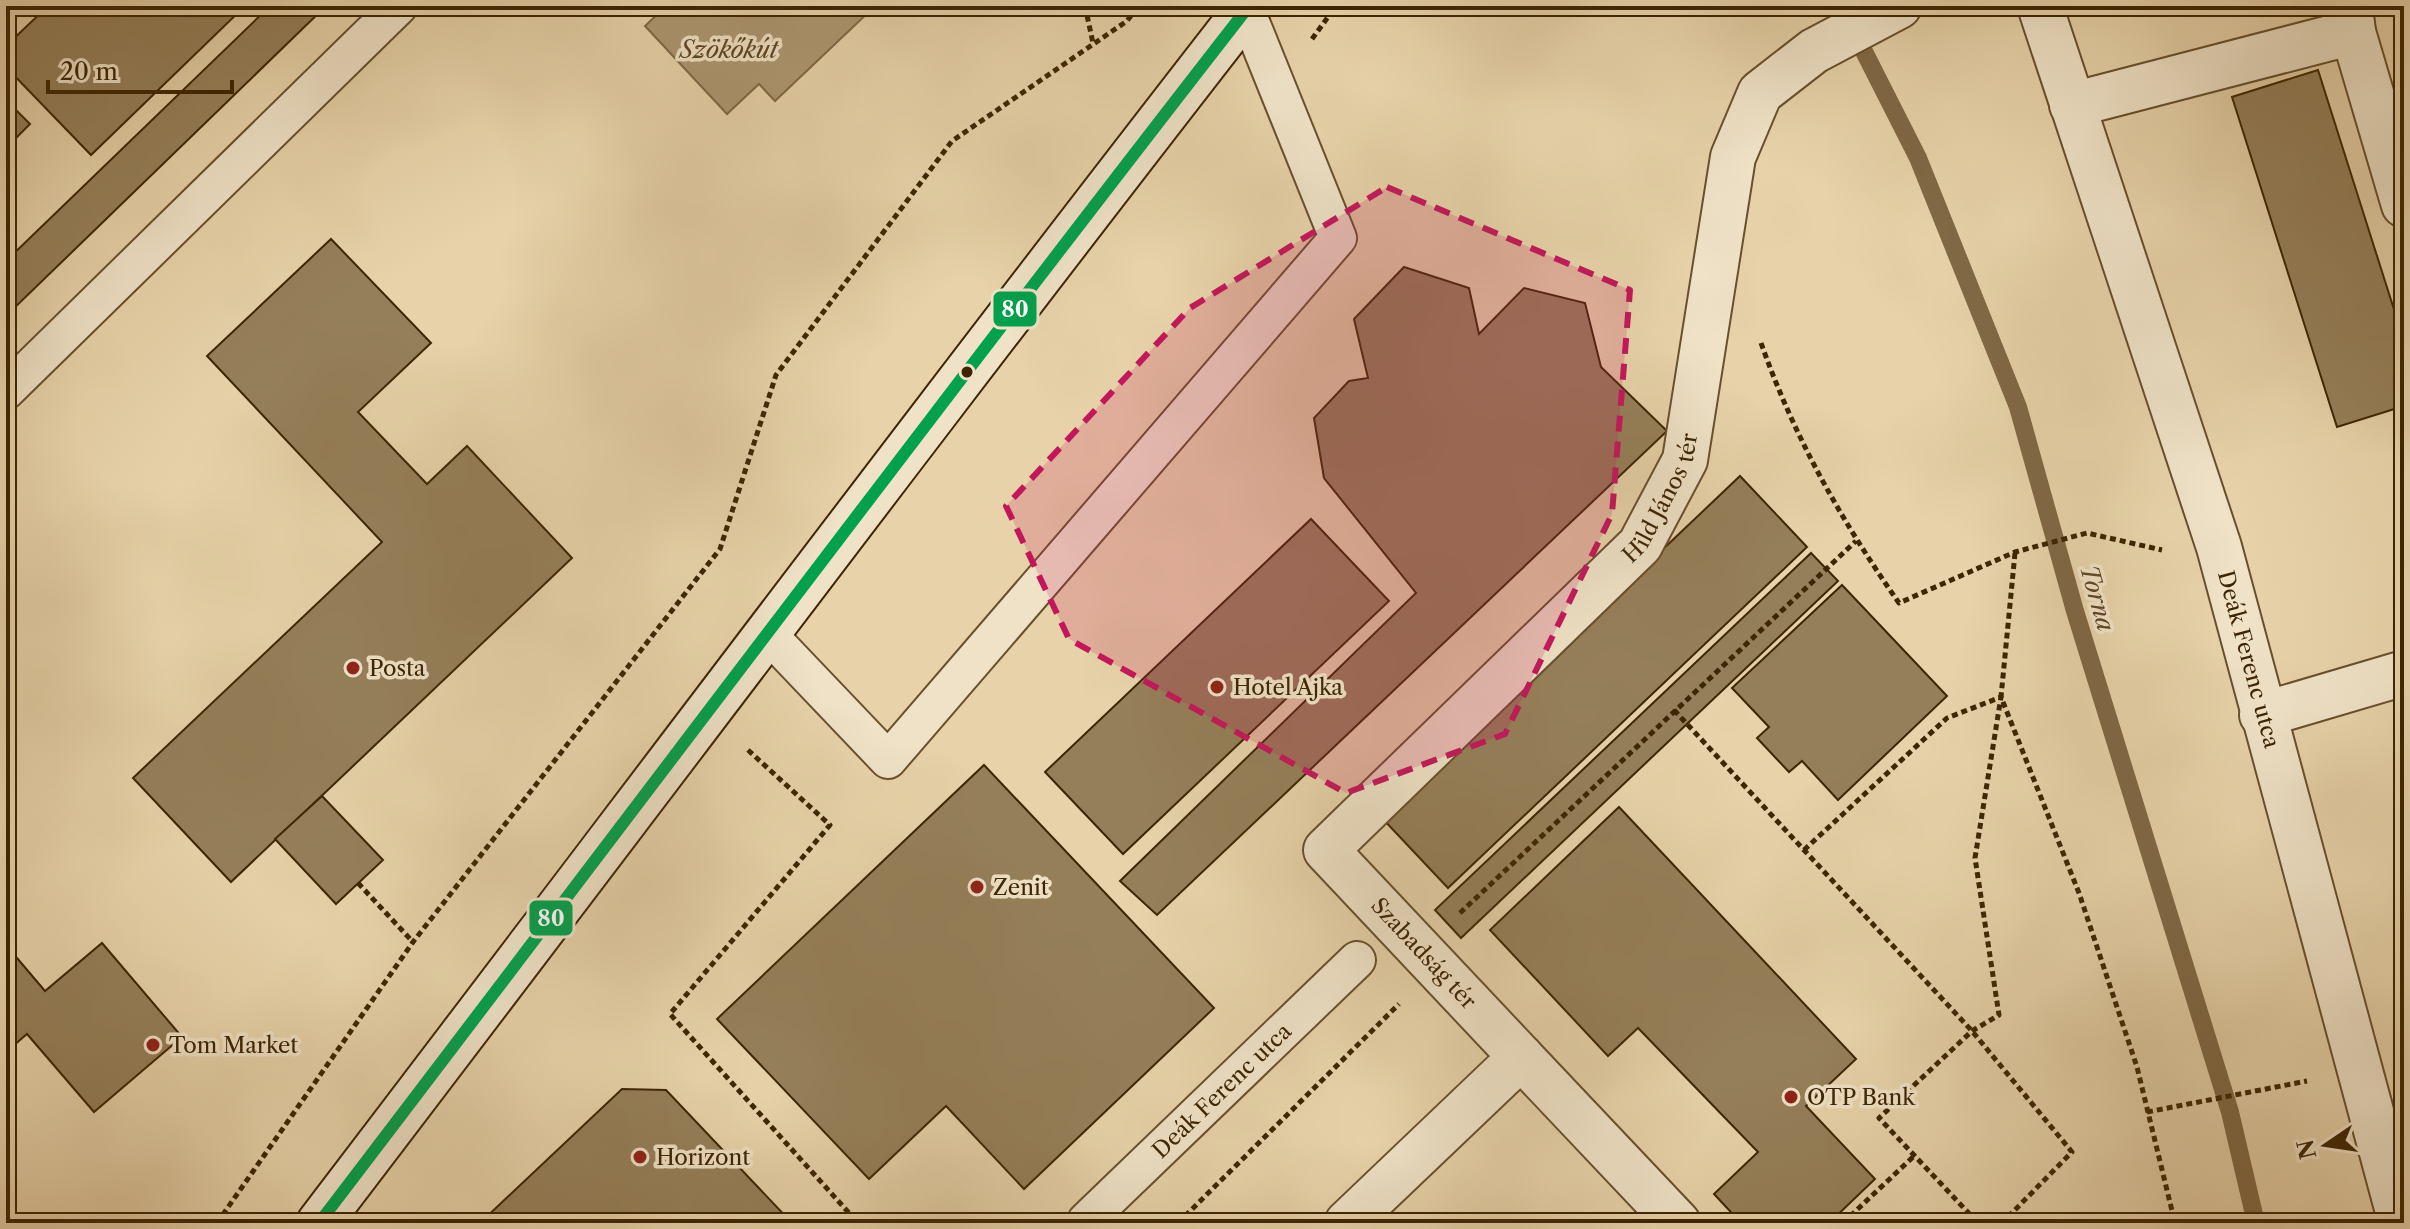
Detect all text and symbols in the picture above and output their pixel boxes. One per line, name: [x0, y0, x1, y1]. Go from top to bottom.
water label: Szökőkút: [678, 35, 780, 64]
scale bar: [48, 44, 232, 94]
text: 20 m: [60, 57, 118, 86]
line badge: 80: [992, 290, 1038, 328]
text: 80: [1001, 296, 1029, 323]
unlabelled marker: [959, 364, 975, 380]
street label: Hild János tér: [1617, 431, 1703, 569]
water label: Torna: [2074, 561, 2121, 634]
street label: Deák Ferenc utca: [2212, 568, 2286, 751]
place label: Posta: [369, 655, 426, 682]
marker: Posta: [344, 659, 362, 677]
place label: Hotel Ajka: [1233, 674, 1343, 701]
marker: Hotel Ajka: [1208, 678, 1226, 696]
place label: Zenit: [993, 874, 1049, 901]
marker: Zenit: [968, 878, 986, 896]
street label: Szabadság tér: [1365, 892, 1482, 1015]
line badge: 80: [528, 899, 574, 937]
text: 80: [537, 905, 565, 932]
street label: Deák Ferenc utca: [1147, 1018, 1297, 1164]
place label: Tom Market: [169, 1032, 298, 1059]
marker: Tom Market: [144, 1036, 162, 1054]
place label: OTP Bank: [1807, 1084, 1916, 1111]
marker: OTP Bank: [1782, 1088, 1800, 1106]
north arrow: [2286, 1105, 2366, 1185]
text: N: [2292, 1137, 2322, 1162]
place label: Horizont: [656, 1144, 750, 1171]
marker: Horizont: [631, 1148, 649, 1166]

